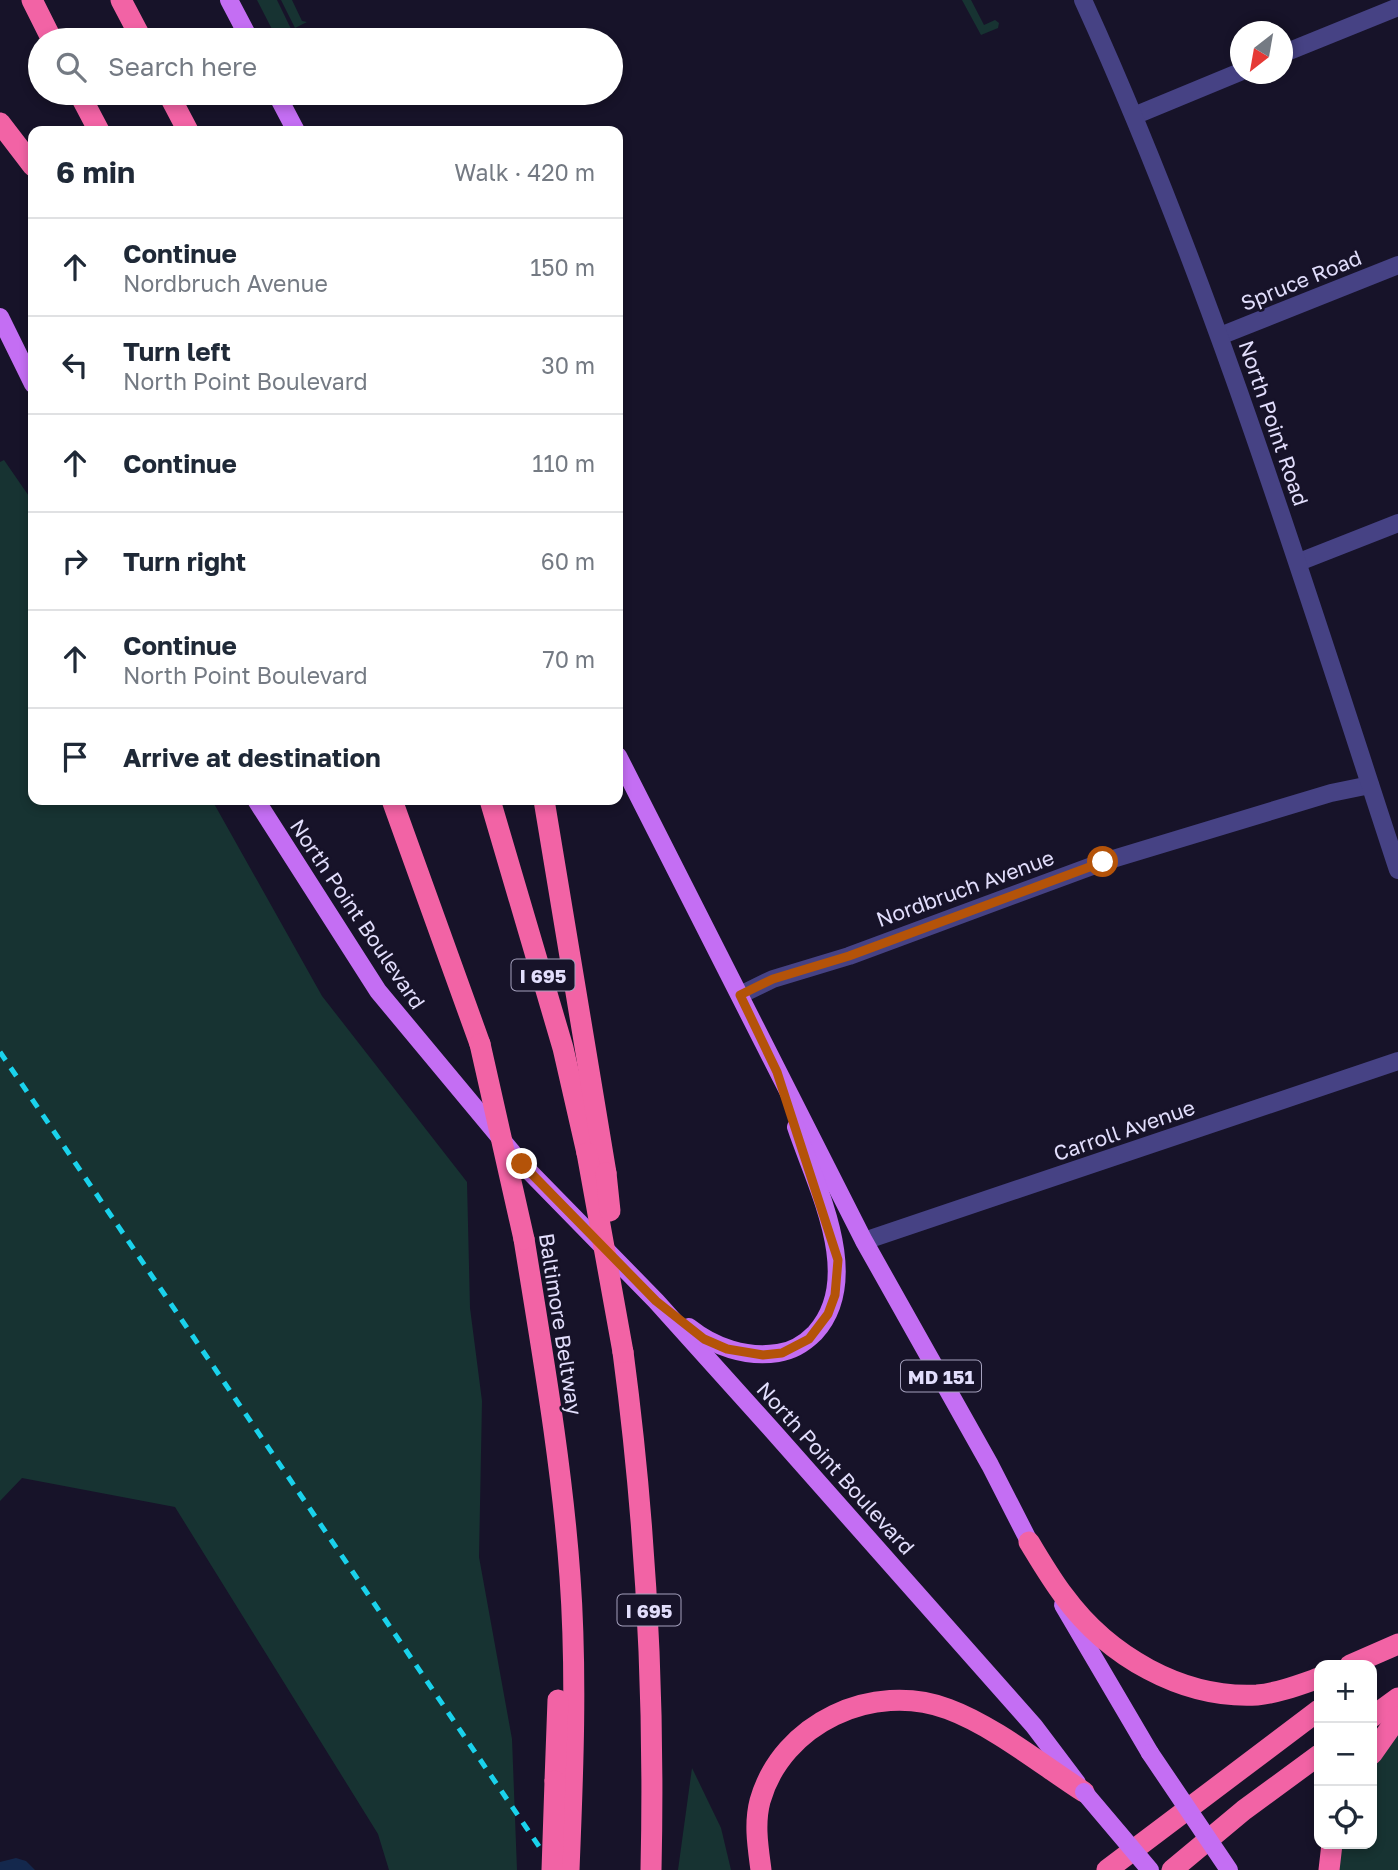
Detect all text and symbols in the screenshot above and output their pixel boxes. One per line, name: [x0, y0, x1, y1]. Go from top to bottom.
north arrow: [1230, 21, 1293, 84]
search box: [28, 28, 623, 105]
icon: search: [52, 48, 90, 86]
text: Search here: [108, 51, 257, 82]
text: 6 min: [56, 154, 135, 190]
text: Walk · 420 m: [454, 158, 595, 186]
text: Continue: [123, 238, 237, 269]
street label: Spruce Road: [1237, 244, 1365, 316]
icon: ahead: [56, 248, 94, 286]
text: 150 m: [530, 253, 595, 281]
text: Nordbruch Avenue: [123, 269, 328, 297]
text: Turn left: [123, 336, 231, 367]
street label: North Point Road: [1233, 337, 1315, 509]
icon: left: [56, 346, 94, 384]
text: 30 m: [541, 351, 595, 379]
text: North Point Boulevard: [123, 367, 368, 395]
icon: ahead: [56, 444, 94, 482]
text: Continue: [123, 448, 237, 479]
text: 110 m: [532, 449, 595, 477]
icon: right: [56, 542, 94, 580]
text: Turn right: [123, 546, 246, 577]
text: 60 m: [541, 547, 595, 575]
text: Continue: [123, 630, 237, 661]
icon: ahead: [56, 640, 94, 678]
text: 70 m: [542, 645, 595, 673]
text: North Point Boulevard: [123, 661, 368, 689]
icon: arrive: [56, 738, 94, 776]
text: Arrive at destination: [123, 742, 381, 773]
street label: North Point Boulevard: [285, 814, 431, 1014]
street label: Nordbruch Avenue: [873, 844, 1057, 932]
route start: [1087, 846, 1118, 877]
road number: I 695: [512, 959, 574, 990]
street label: Carroll Avenue: [1050, 1094, 1198, 1166]
route end: [506, 1148, 537, 1179]
street label: Baltimore Beltway: [534, 1231, 588, 1417]
road number: MD 151: [901, 1360, 981, 1392]
street label: North Point Boulevard: [752, 1376, 920, 1560]
road number: I 695: [618, 1594, 680, 1626]
map controls: [1314, 1660, 1377, 1849]
button: +: [1314, 1660, 1377, 1723]
button: −: [1314, 1723, 1377, 1786]
button: locate: [1314, 1786, 1377, 1849]

